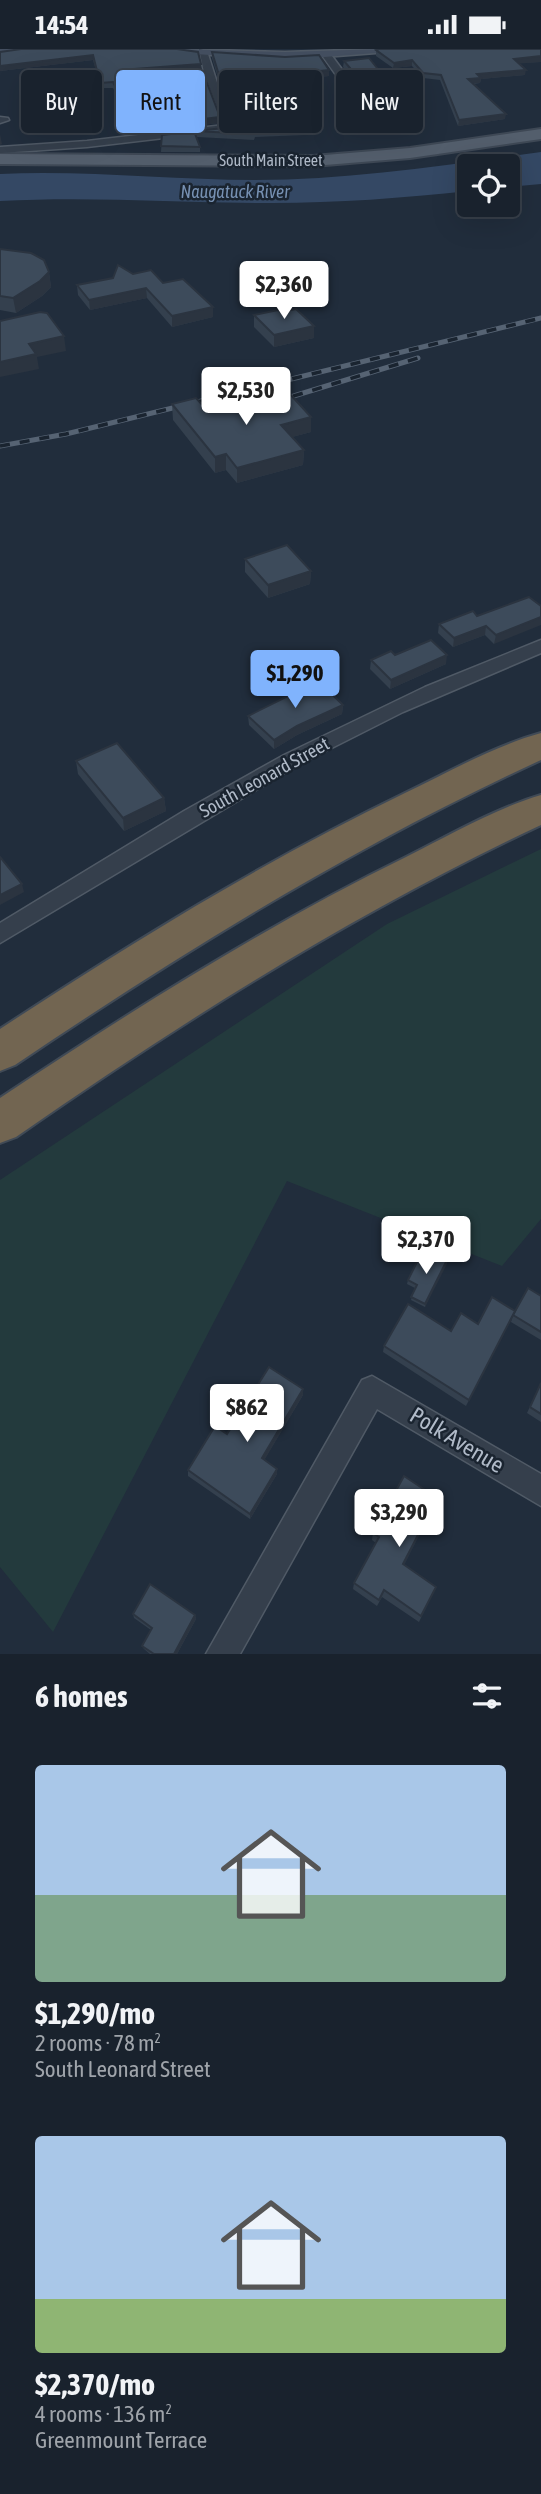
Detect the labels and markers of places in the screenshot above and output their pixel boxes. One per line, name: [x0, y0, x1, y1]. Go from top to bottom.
pin: $2,360: [227, 261, 341, 321]
pin: $2,530: [189, 367, 303, 427]
pin: $1,290: [238, 651, 352, 710]
pin: $2,370: [369, 1217, 483, 1276]
pin: $862: [206, 1385, 288, 1444]
pin: $3,290: [342, 1489, 456, 1549]

